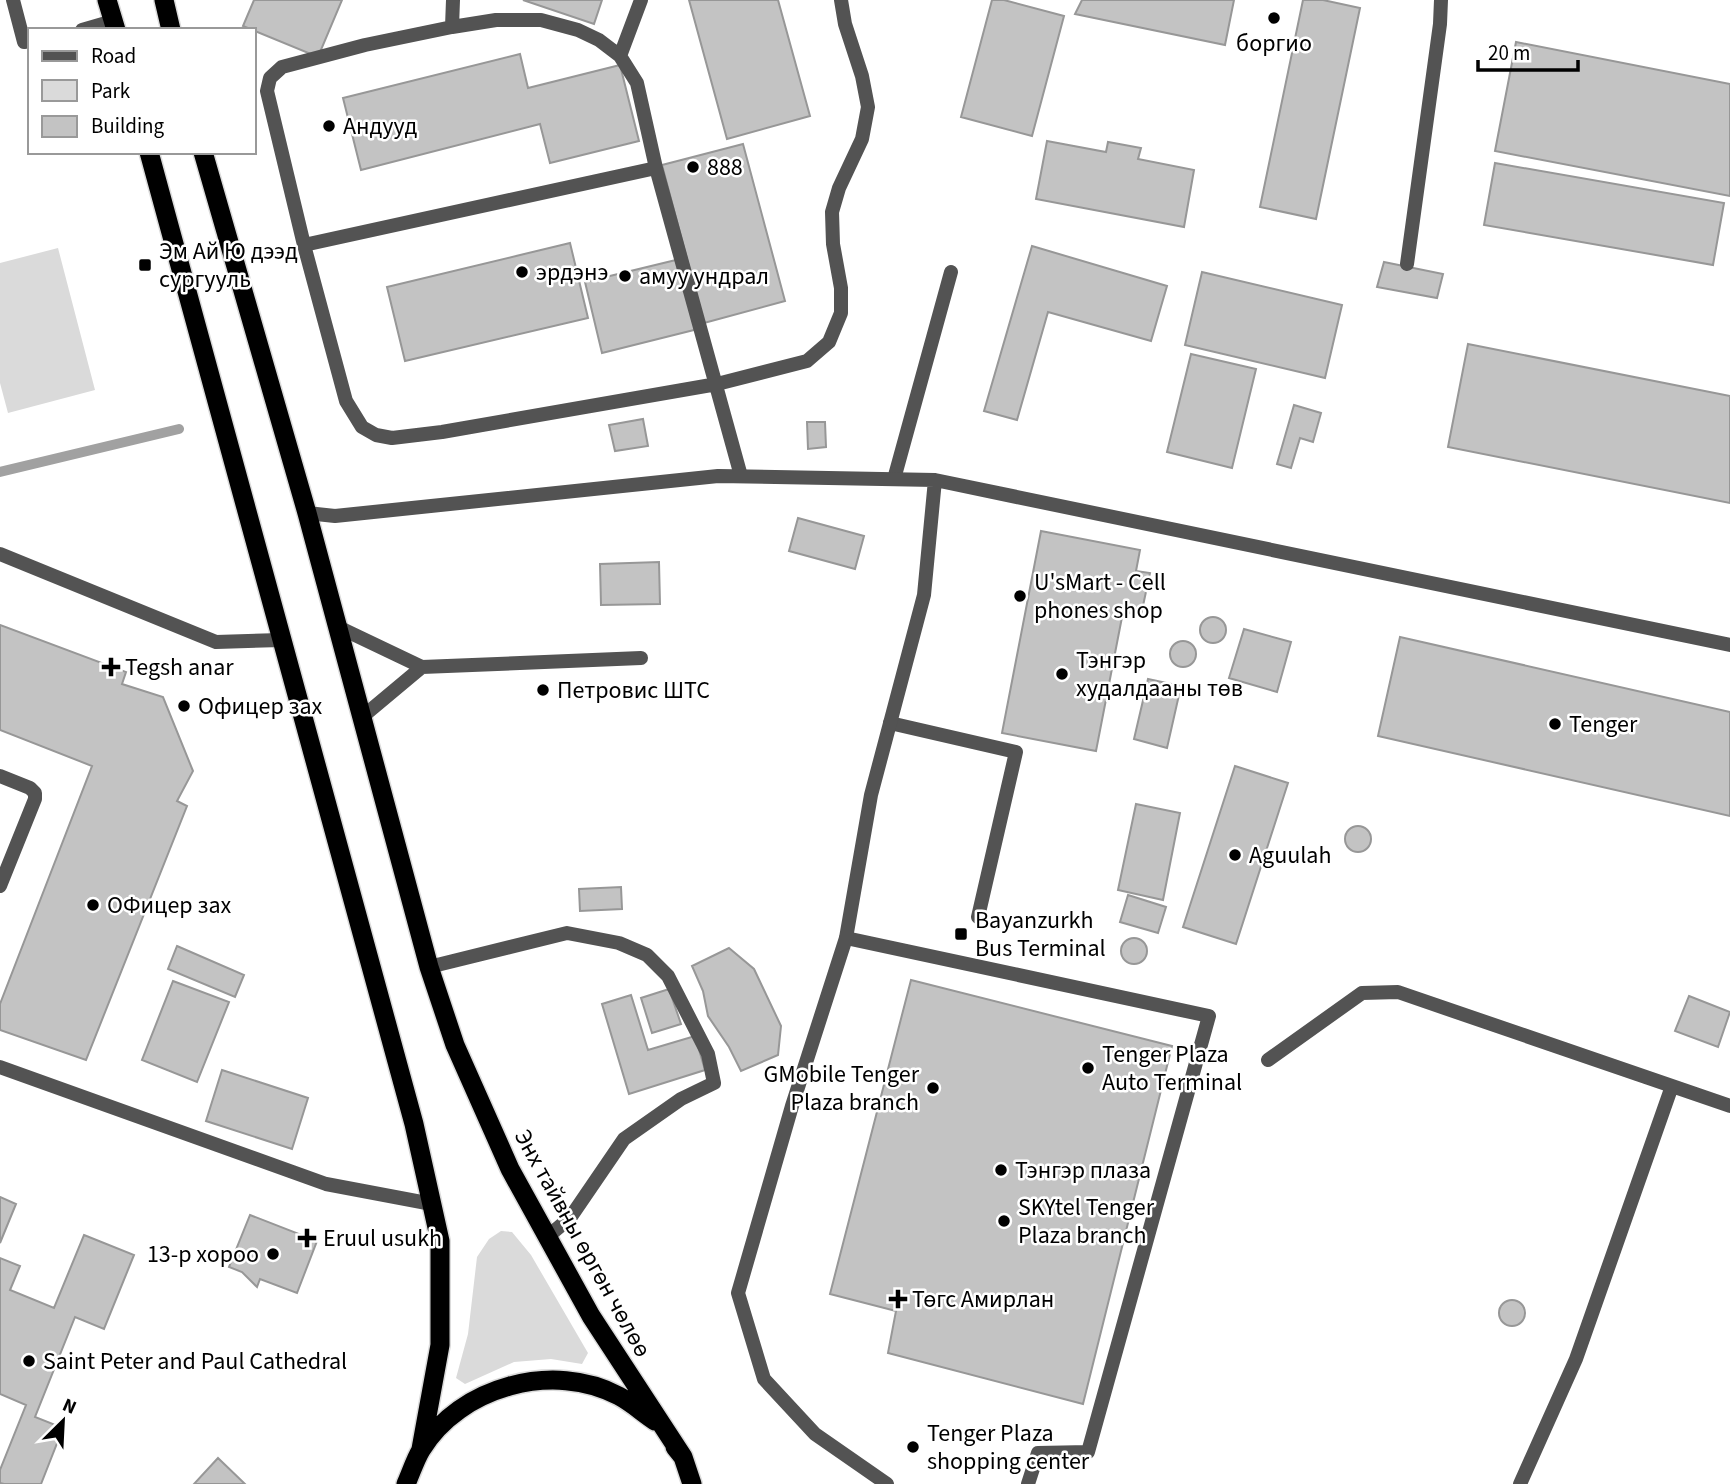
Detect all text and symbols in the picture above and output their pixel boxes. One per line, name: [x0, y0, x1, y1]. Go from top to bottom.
marker: боргио: [1266, 10, 1282, 26]
place label: боргио: [1236, 26, 1312, 61]
legend: [28, 28, 256, 154]
scale bar: [1478, 28, 1578, 72]
text: 20 m: [1488, 38, 1530, 68]
text: Road: [91, 41, 136, 71]
text: Park: [91, 76, 131, 106]
place label: Андууд: [343, 109, 417, 144]
text: Building: [91, 111, 165, 141]
marker: Андууд: [321, 118, 337, 134]
place label: 888: [707, 150, 743, 185]
marker: 888: [685, 159, 701, 175]
place label: Эм Ай Ю дээд сургууль: [159, 234, 298, 297]
place label: эрдэнэ: [536, 255, 608, 290]
marker: Эм Ай Ю дээд сургууль: [137, 257, 153, 273]
place label: амуу ундрал: [639, 259, 769, 294]
marker: эрдэнэ: [514, 264, 530, 280]
marker: амуу ундрал: [617, 268, 633, 284]
place label: U'sMart - Cell phones shop: [1034, 565, 1166, 628]
marker: U'sMart - Cell phones shop: [1012, 588, 1028, 604]
place label: Тэнгэр худалдааны төв: [1076, 643, 1243, 706]
place label: Tegsh anar: [125, 650, 234, 685]
marker: Tegsh anar: [103, 659, 119, 675]
marker: Тэнгэр худалдааны төв: [1054, 666, 1070, 682]
place label: Петровис ШТС: [557, 673, 710, 708]
marker: Петровис ШТС: [535, 682, 551, 698]
place label: Офицер зах: [198, 689, 323, 724]
marker: Офицер зах: [176, 698, 192, 714]
place label: Tenger: [1569, 707, 1638, 742]
marker: Tenger: [1547, 716, 1563, 732]
place label: Aguulah: [1249, 838, 1332, 873]
marker: Aguulah: [1227, 847, 1243, 863]
place label: ОФицер зах: [107, 888, 232, 923]
marker: ОФицер зах: [85, 897, 101, 913]
place label: Bayanzurkh Bus Terminal: [975, 903, 1106, 966]
marker: Bayanzurkh Bus Terminal: [953, 926, 969, 942]
place label: Tenger Plaza Auto Terminal: [1102, 1037, 1242, 1100]
place label: GMobile Tenger Plaza branch: [763, 1057, 920, 1120]
marker: Tenger Plaza Auto Terminal: [1080, 1060, 1096, 1076]
marker: GMobile Tenger Plaza branch: [925, 1080, 941, 1096]
street label: Энх тайвны өргөн чөлөө: [505, 1123, 660, 1364]
place label: Тэнгэр плаза: [1015, 1153, 1151, 1188]
marker: Тэнгэр плаза: [993, 1162, 1009, 1178]
place label: SKYtel Tenger Plaza branch: [1018, 1190, 1155, 1253]
marker: SKYtel Tenger Plaza branch: [996, 1213, 1012, 1229]
place label: Eruul usukh: [323, 1221, 442, 1256]
marker: Eruul usukh: [297, 1228, 317, 1248]
place label: 13-р хороо: [147, 1237, 259, 1272]
marker: 13-р хороо: [265, 1246, 281, 1262]
place label: Төгс Амирлан: [912, 1282, 1054, 1317]
marker: Төгс Амирлан: [890, 1291, 906, 1307]
place label: Saint Peter and Paul Cathedral: [43, 1344, 347, 1379]
marker: Saint Peter and Paul Cathedral: [21, 1353, 37, 1369]
north arrow: [28, 1386, 98, 1456]
text: N: [58, 1392, 81, 1422]
place label: Tenger Plaza shopping center: [927, 1416, 1090, 1479]
marker: Tenger Plaza shopping center: [905, 1439, 921, 1455]

